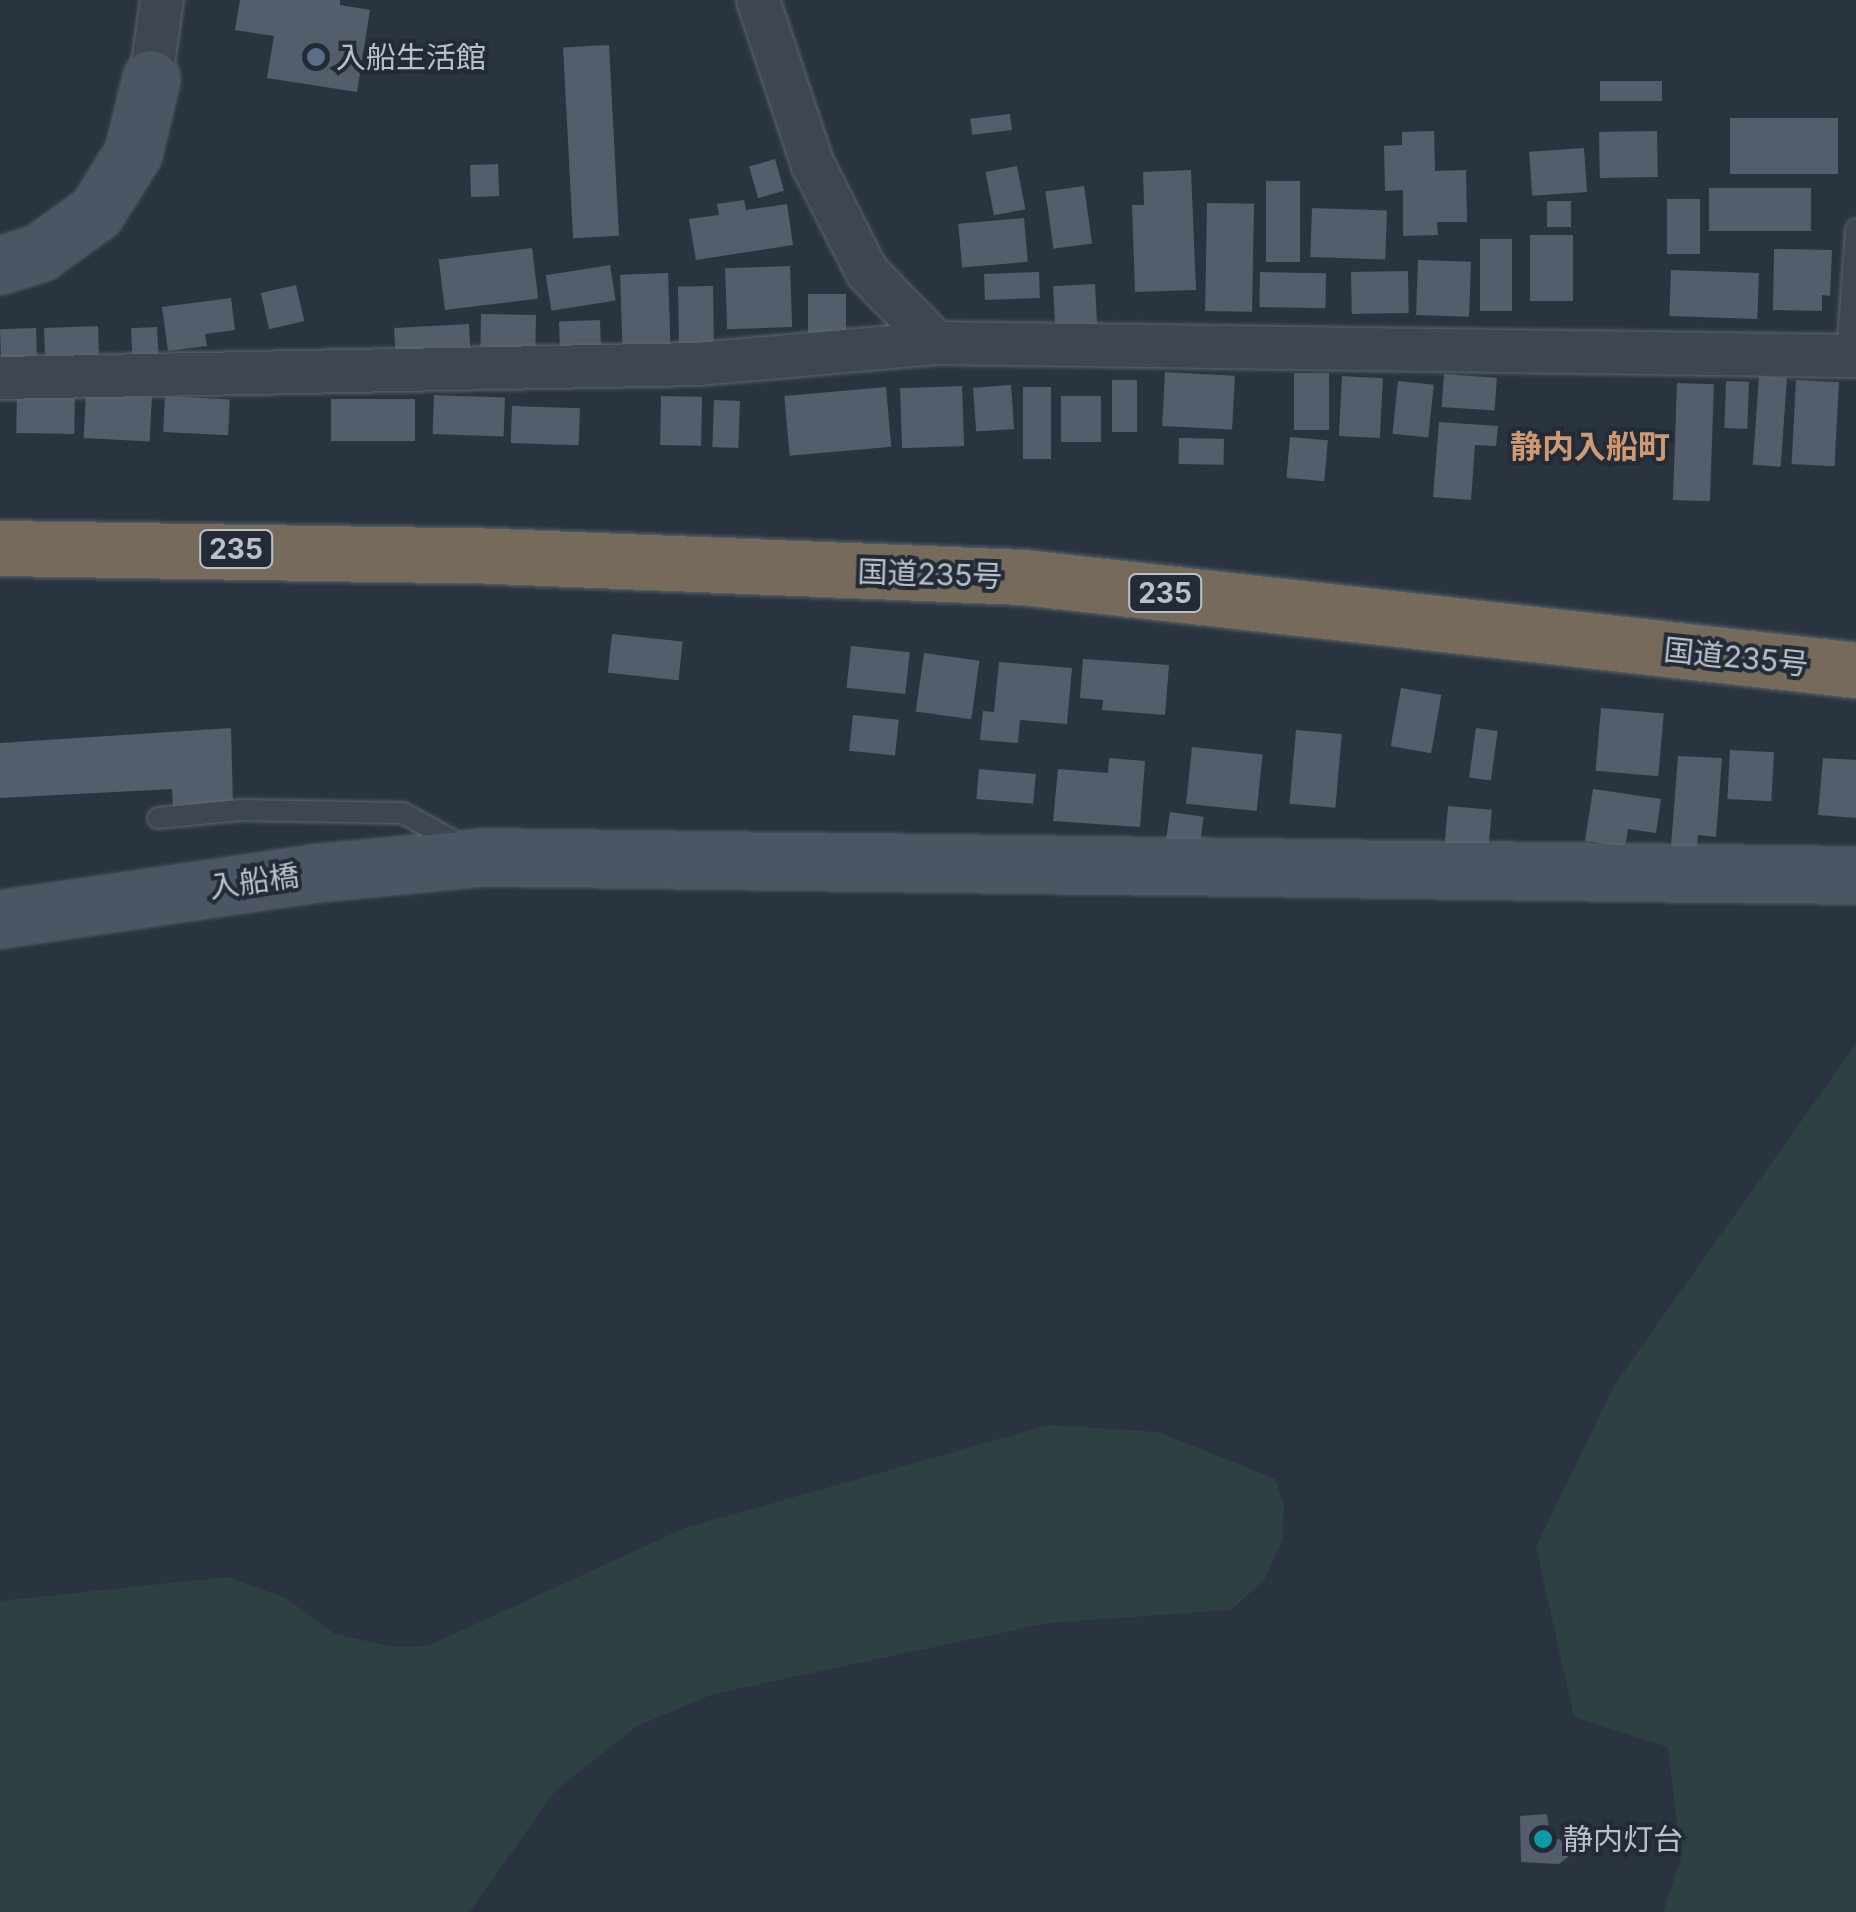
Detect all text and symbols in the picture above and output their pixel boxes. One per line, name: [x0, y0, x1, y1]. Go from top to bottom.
place label: 入船生活館: [336, 39, 486, 75]
marker: 入船生活館: [305, 46, 327, 68]
district label: 静内入船町: [1510, 428, 1670, 466]
road number: 235: [198, 526, 274, 572]
street label: 国道235号: [857, 553, 1003, 595]
road number: 235: [1128, 570, 1202, 616]
street label: 国道235号: [1662, 632, 1810, 682]
street label: 入船橋: [207, 857, 301, 905]
place label: 静内灯台: [1563, 1821, 1683, 1857]
marker: 静内灯台: [1532, 1828, 1554, 1850]

